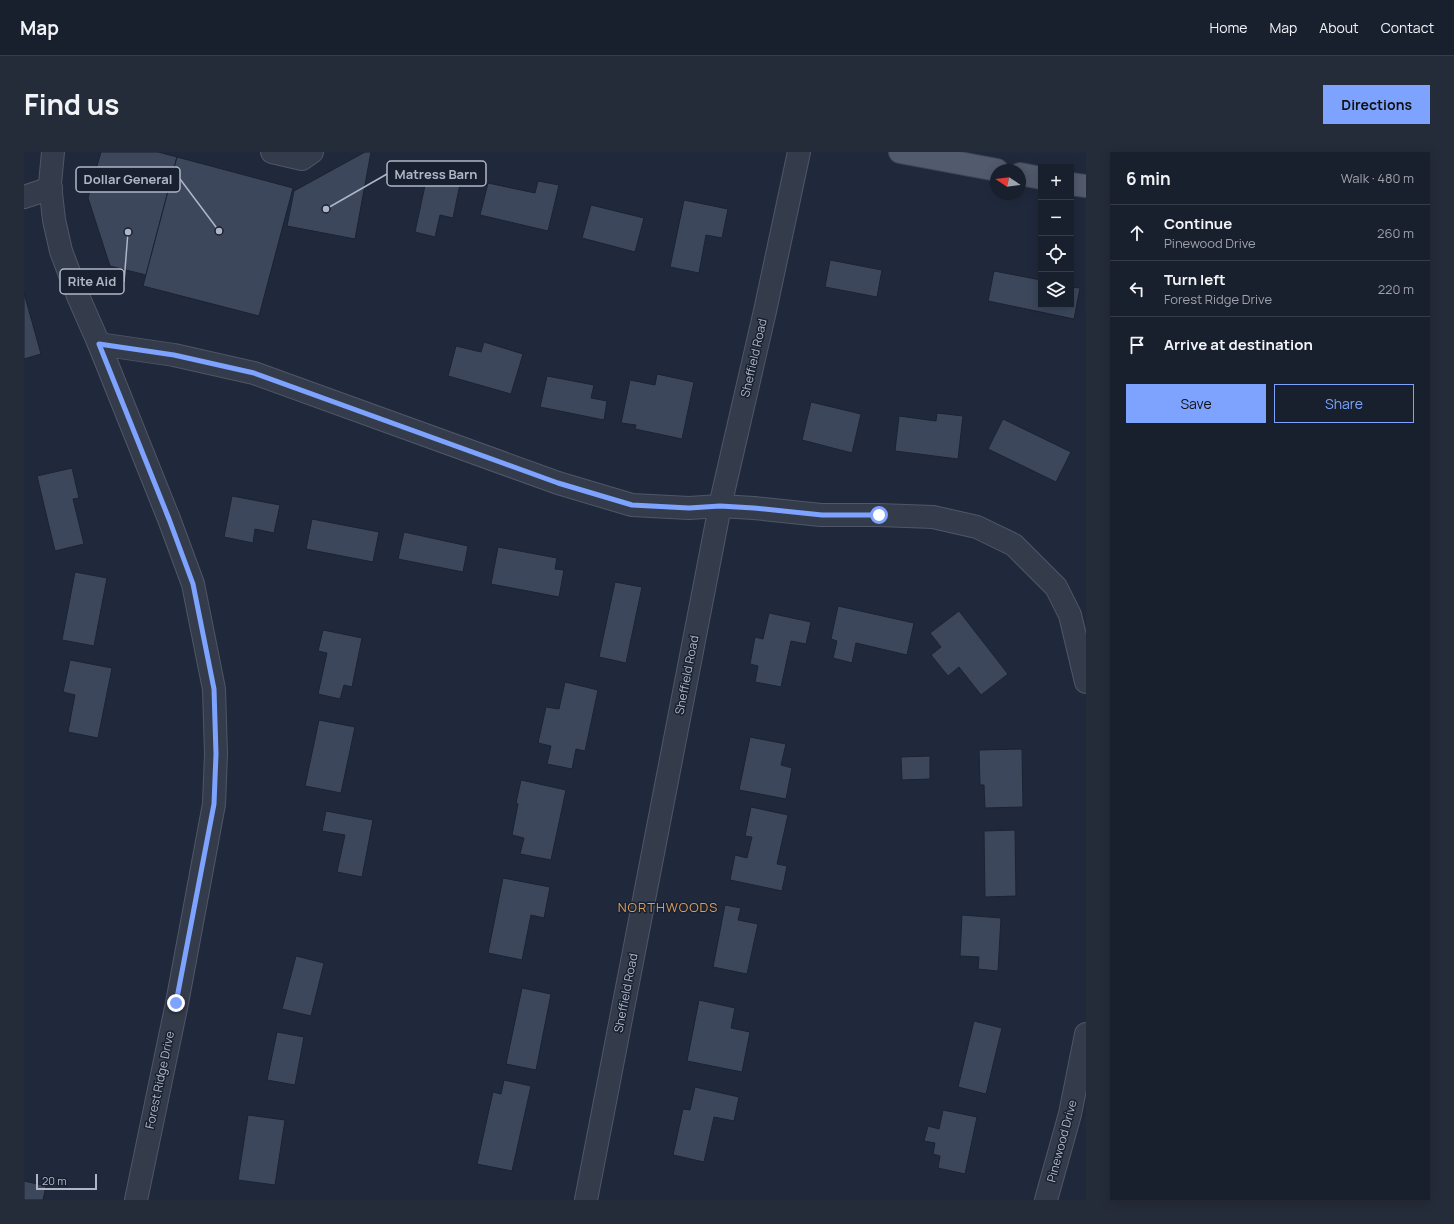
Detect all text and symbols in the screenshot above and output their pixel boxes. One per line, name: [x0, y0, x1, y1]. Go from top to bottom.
text: Map: [20, 15, 59, 41]
text: Home: [1210, 18, 1247, 37]
text: Map: [1269, 18, 1297, 37]
text: About: [1319, 18, 1359, 37]
text: Contact: [1381, 18, 1434, 37]
text: Find us: [24, 85, 119, 123]
button: Directions: [1323, 85, 1430, 124]
callout: Matress Barn: [387, 161, 486, 186]
north arrow: [990, 164, 1026, 200]
map controls: [1038, 164, 1074, 308]
button: +: [1038, 164, 1074, 200]
text: Matress Barn: [395, 165, 477, 183]
callout: Dollar General: [76, 167, 180, 192]
text: 6 min: [1126, 167, 1171, 190]
text: Walk · 480 m: [1341, 169, 1414, 187]
text: Dollar General: [84, 170, 172, 188]
button: −: [1038, 200, 1074, 236]
text: Continue: [1164, 213, 1232, 234]
icon: ahead: [1126, 222, 1148, 244]
text: 260 m: [1377, 224, 1414, 242]
text: Pinewood Drive: [1164, 234, 1256, 252]
button: locate: [1038, 236, 1074, 272]
callout: Rite Aid: [60, 269, 124, 294]
text: Turn left: [1164, 269, 1226, 290]
text: Rite Aid: [68, 272, 116, 290]
button: layers: [1038, 272, 1074, 308]
icon: left: [1126, 278, 1148, 300]
text: 220 m: [1378, 280, 1414, 298]
text: Forest Ridge Drive: [1164, 290, 1272, 308]
street label: Sheffield Road: [736, 317, 771, 399]
icon: arrive: [1126, 334, 1148, 356]
text: Arrive at destination: [1164, 334, 1313, 355]
button: Save: [1126, 384, 1266, 423]
button: Share: [1274, 384, 1414, 423]
route start: [870, 506, 888, 524]
street label: Sheffield Road: [671, 634, 703, 716]
district label: NORTHWOODS: [618, 898, 718, 916]
street label: Sheffield Road: [610, 952, 642, 1034]
route end: [167, 994, 185, 1012]
street label: Forest Ridge Drive: [141, 1029, 178, 1130]
street label: Pinewood Drive: [1042, 1098, 1081, 1184]
scale bar: [36, 1172, 97, 1191]
text: 20 m: [42, 1173, 67, 1188]

